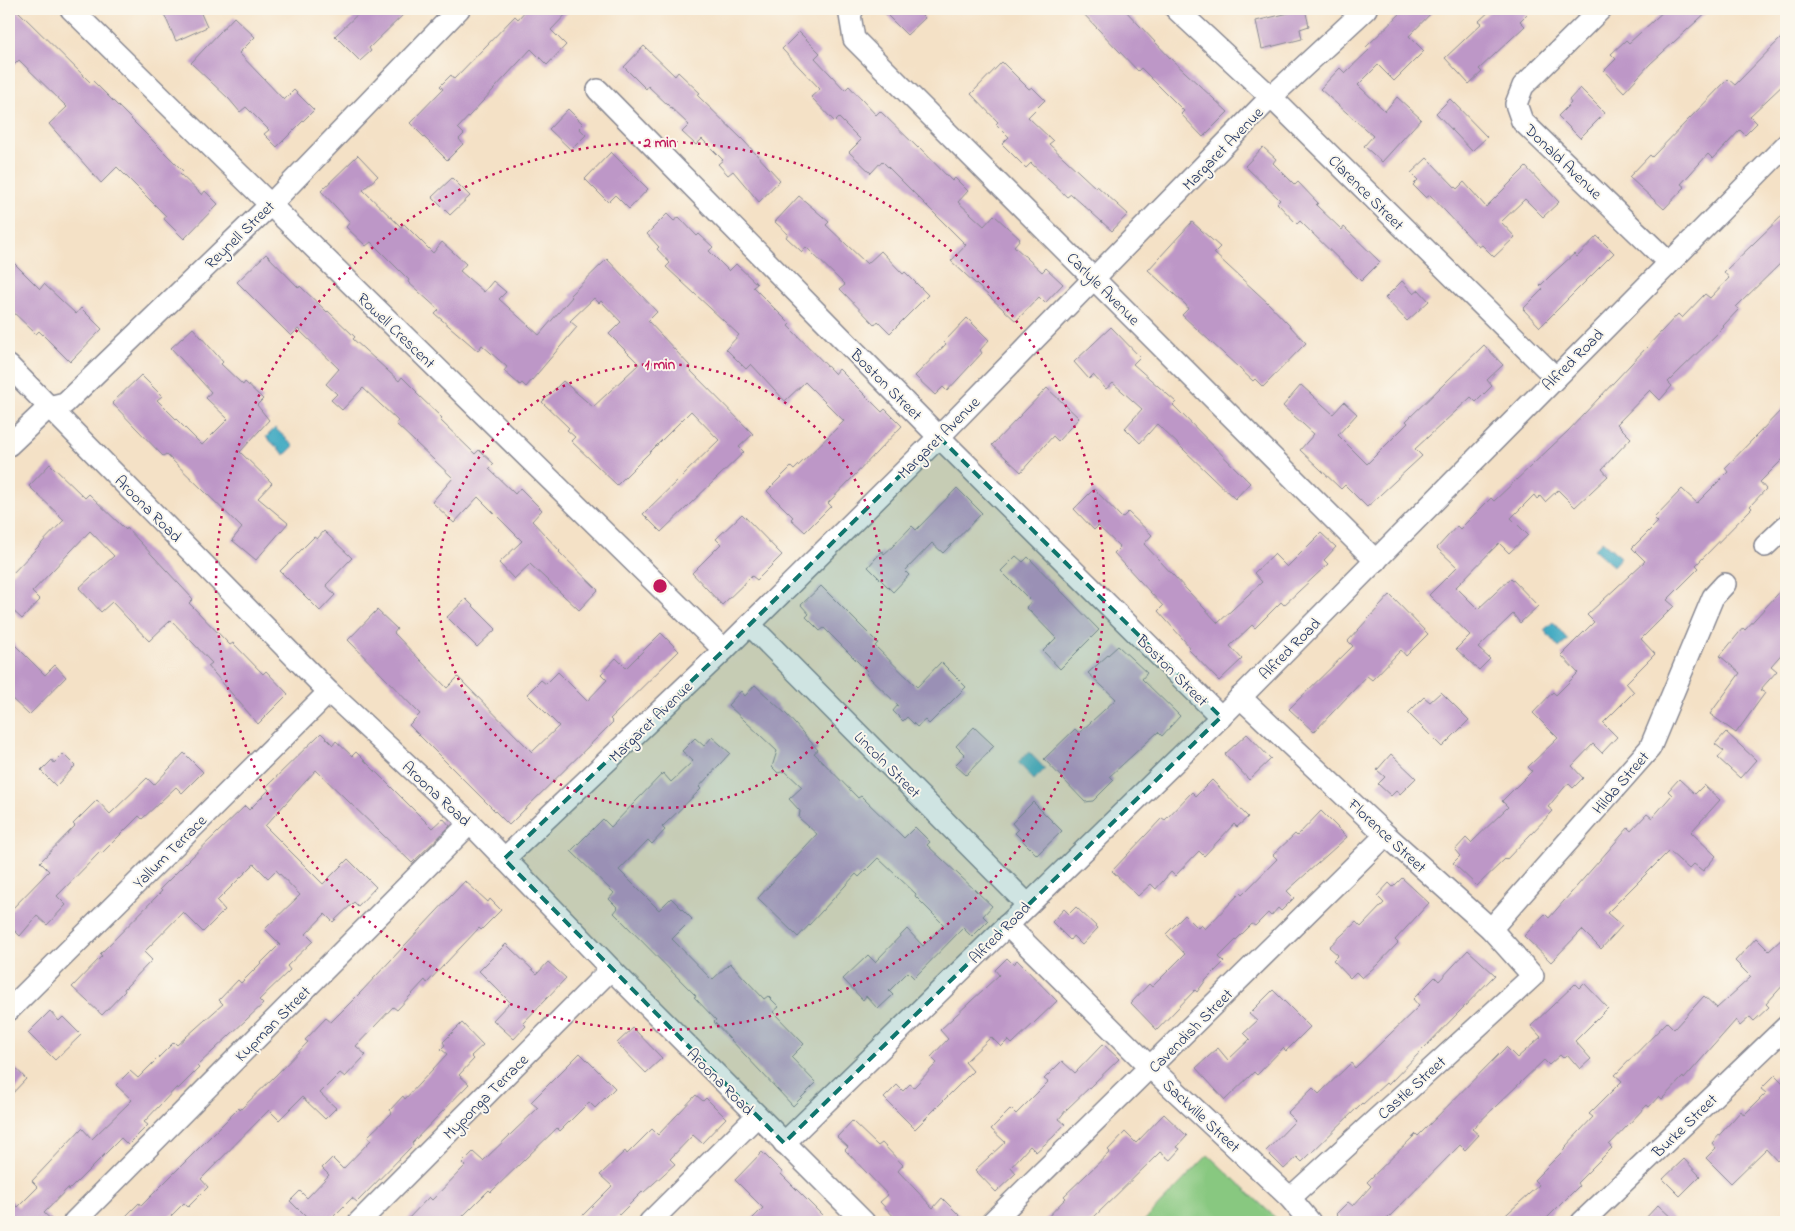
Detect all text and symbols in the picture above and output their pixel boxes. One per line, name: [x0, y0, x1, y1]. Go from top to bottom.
street label: Margaret Avenue: [1177, 101, 1270, 197]
street label: Donald Avenue: [1518, 118, 1608, 206]
text: 2 min: [643, 132, 677, 154]
street label: Clarence Street: [1322, 150, 1409, 237]
street label: Reynell Street: [200, 195, 281, 275]
street label: Carlyle Avenue: [1060, 247, 1145, 332]
street label: Rowell Crescent: [351, 288, 441, 376]
street label: Alfred Road: [1537, 324, 1610, 397]
street label: Boston Street: [843, 343, 927, 427]
text: 1 min: [645, 354, 676, 376]
street label: Margaret Avenue: [893, 391, 987, 485]
street label: Aroona Road: [108, 470, 187, 549]
centre of rings: [651, 577, 669, 595]
street label: Alfred Road: [1254, 613, 1327, 686]
street label: Boston Street: [1129, 629, 1213, 713]
street label: Margaret Avenue: [604, 676, 699, 769]
street label: Lincoln Street: [848, 726, 926, 805]
street label: Hilda Street: [1587, 746, 1656, 820]
street label: Aroona Road: [396, 756, 476, 833]
street label: Florence Street: [1341, 793, 1432, 880]
street label: Yallum Terrace: [128, 809, 213, 895]
street label: Alfred Road: [964, 897, 1037, 970]
street label: Kupman Street: [230, 981, 317, 1068]
street label: Cavendish Street: [1144, 983, 1240, 1079]
street label: Aroona Road: [680, 1043, 759, 1122]
street label: Myponga Terrace: [438, 1049, 535, 1146]
street label: Castle Street: [1373, 1051, 1452, 1126]
street label: Sackville Street: [1156, 1074, 1245, 1159]
street label: Burke Street: [1646, 1088, 1724, 1165]

